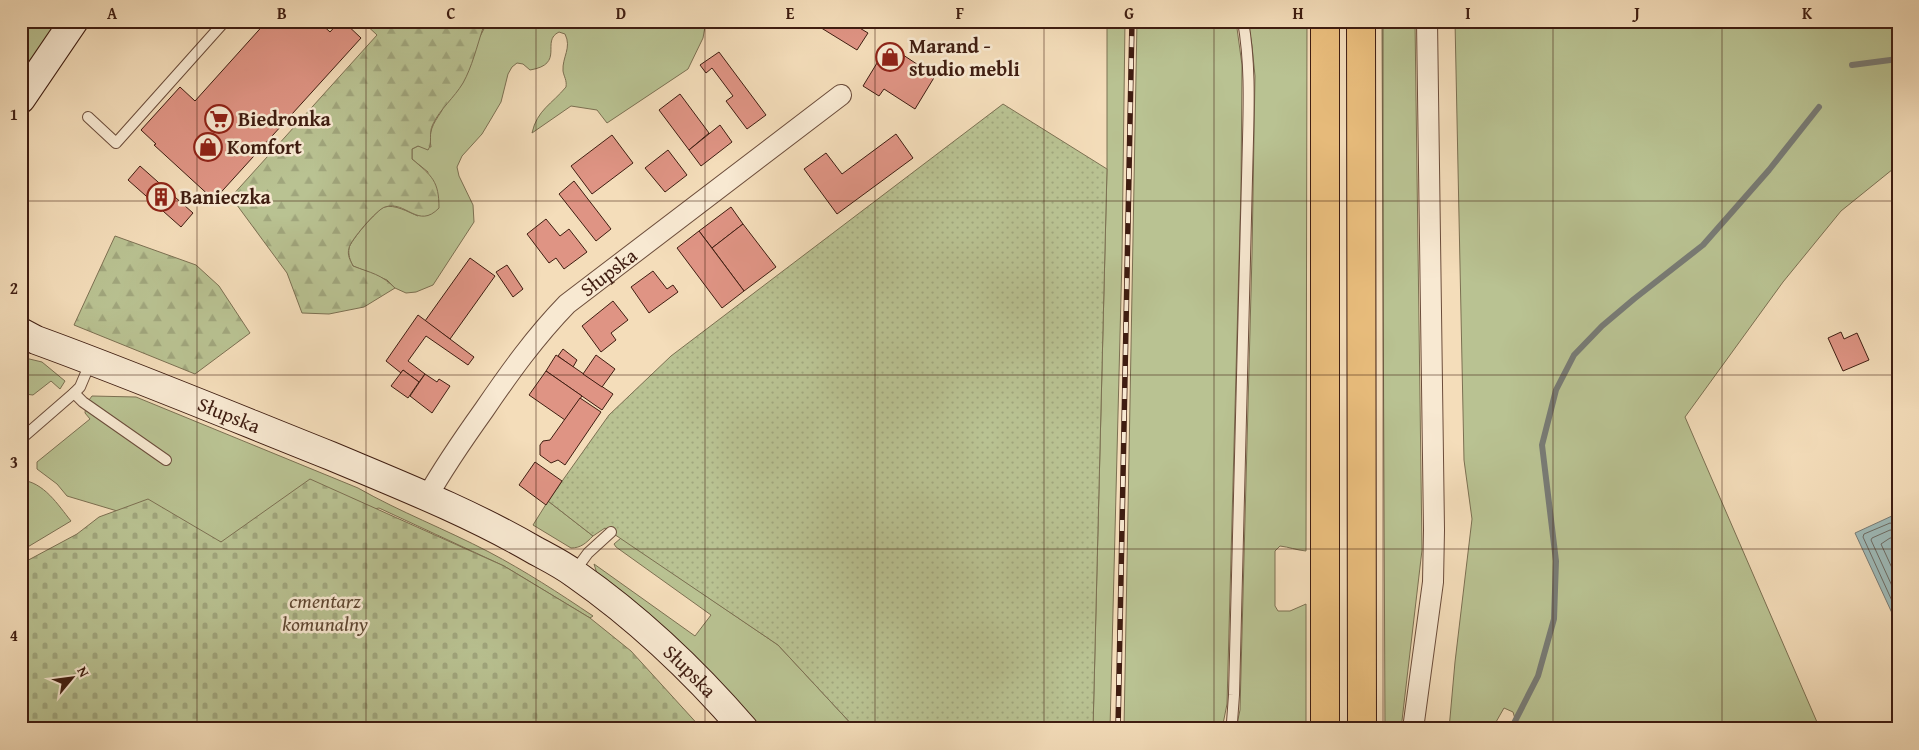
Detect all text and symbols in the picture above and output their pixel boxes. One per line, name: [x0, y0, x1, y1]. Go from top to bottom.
text: A: [107, 1, 118, 25]
text: B: [277, 1, 287, 25]
text: C: [446, 1, 456, 25]
text: D: [616, 1, 626, 25]
text: E: [786, 1, 795, 25]
text: F: [956, 1, 964, 25]
text: G: [1124, 1, 1134, 25]
text: H: [1292, 1, 1304, 25]
text: I: [1465, 1, 1471, 25]
text: J: [1631, 1, 1640, 25]
text: K: [1802, 1, 1813, 25]
place label: Marand - studio mebli: [909, 31, 1020, 83]
shop icon: Marand - studio mebli: [875, 42, 905, 72]
text: 1: [10, 102, 18, 126]
supermarket icon: Biedronka: [204, 104, 234, 134]
place label: Biedronka: [238, 104, 332, 133]
shop icon: Komfort: [193, 132, 223, 162]
place label: Komfort: [227, 132, 302, 161]
building icon: Banieczka: [146, 182, 176, 212]
place label: Banieczka: [180, 182, 272, 211]
street label: Słupska: [574, 240, 643, 303]
text: 2: [10, 276, 18, 300]
street label: Słupska: [194, 389, 265, 440]
text: 3: [10, 450, 18, 474]
park label: cmentarz komunalny: [282, 586, 368, 638]
text: 4: [10, 623, 18, 647]
street label: Słupska: [657, 637, 724, 704]
north arrow: [48, 652, 98, 702]
text: N: [72, 663, 95, 681]

